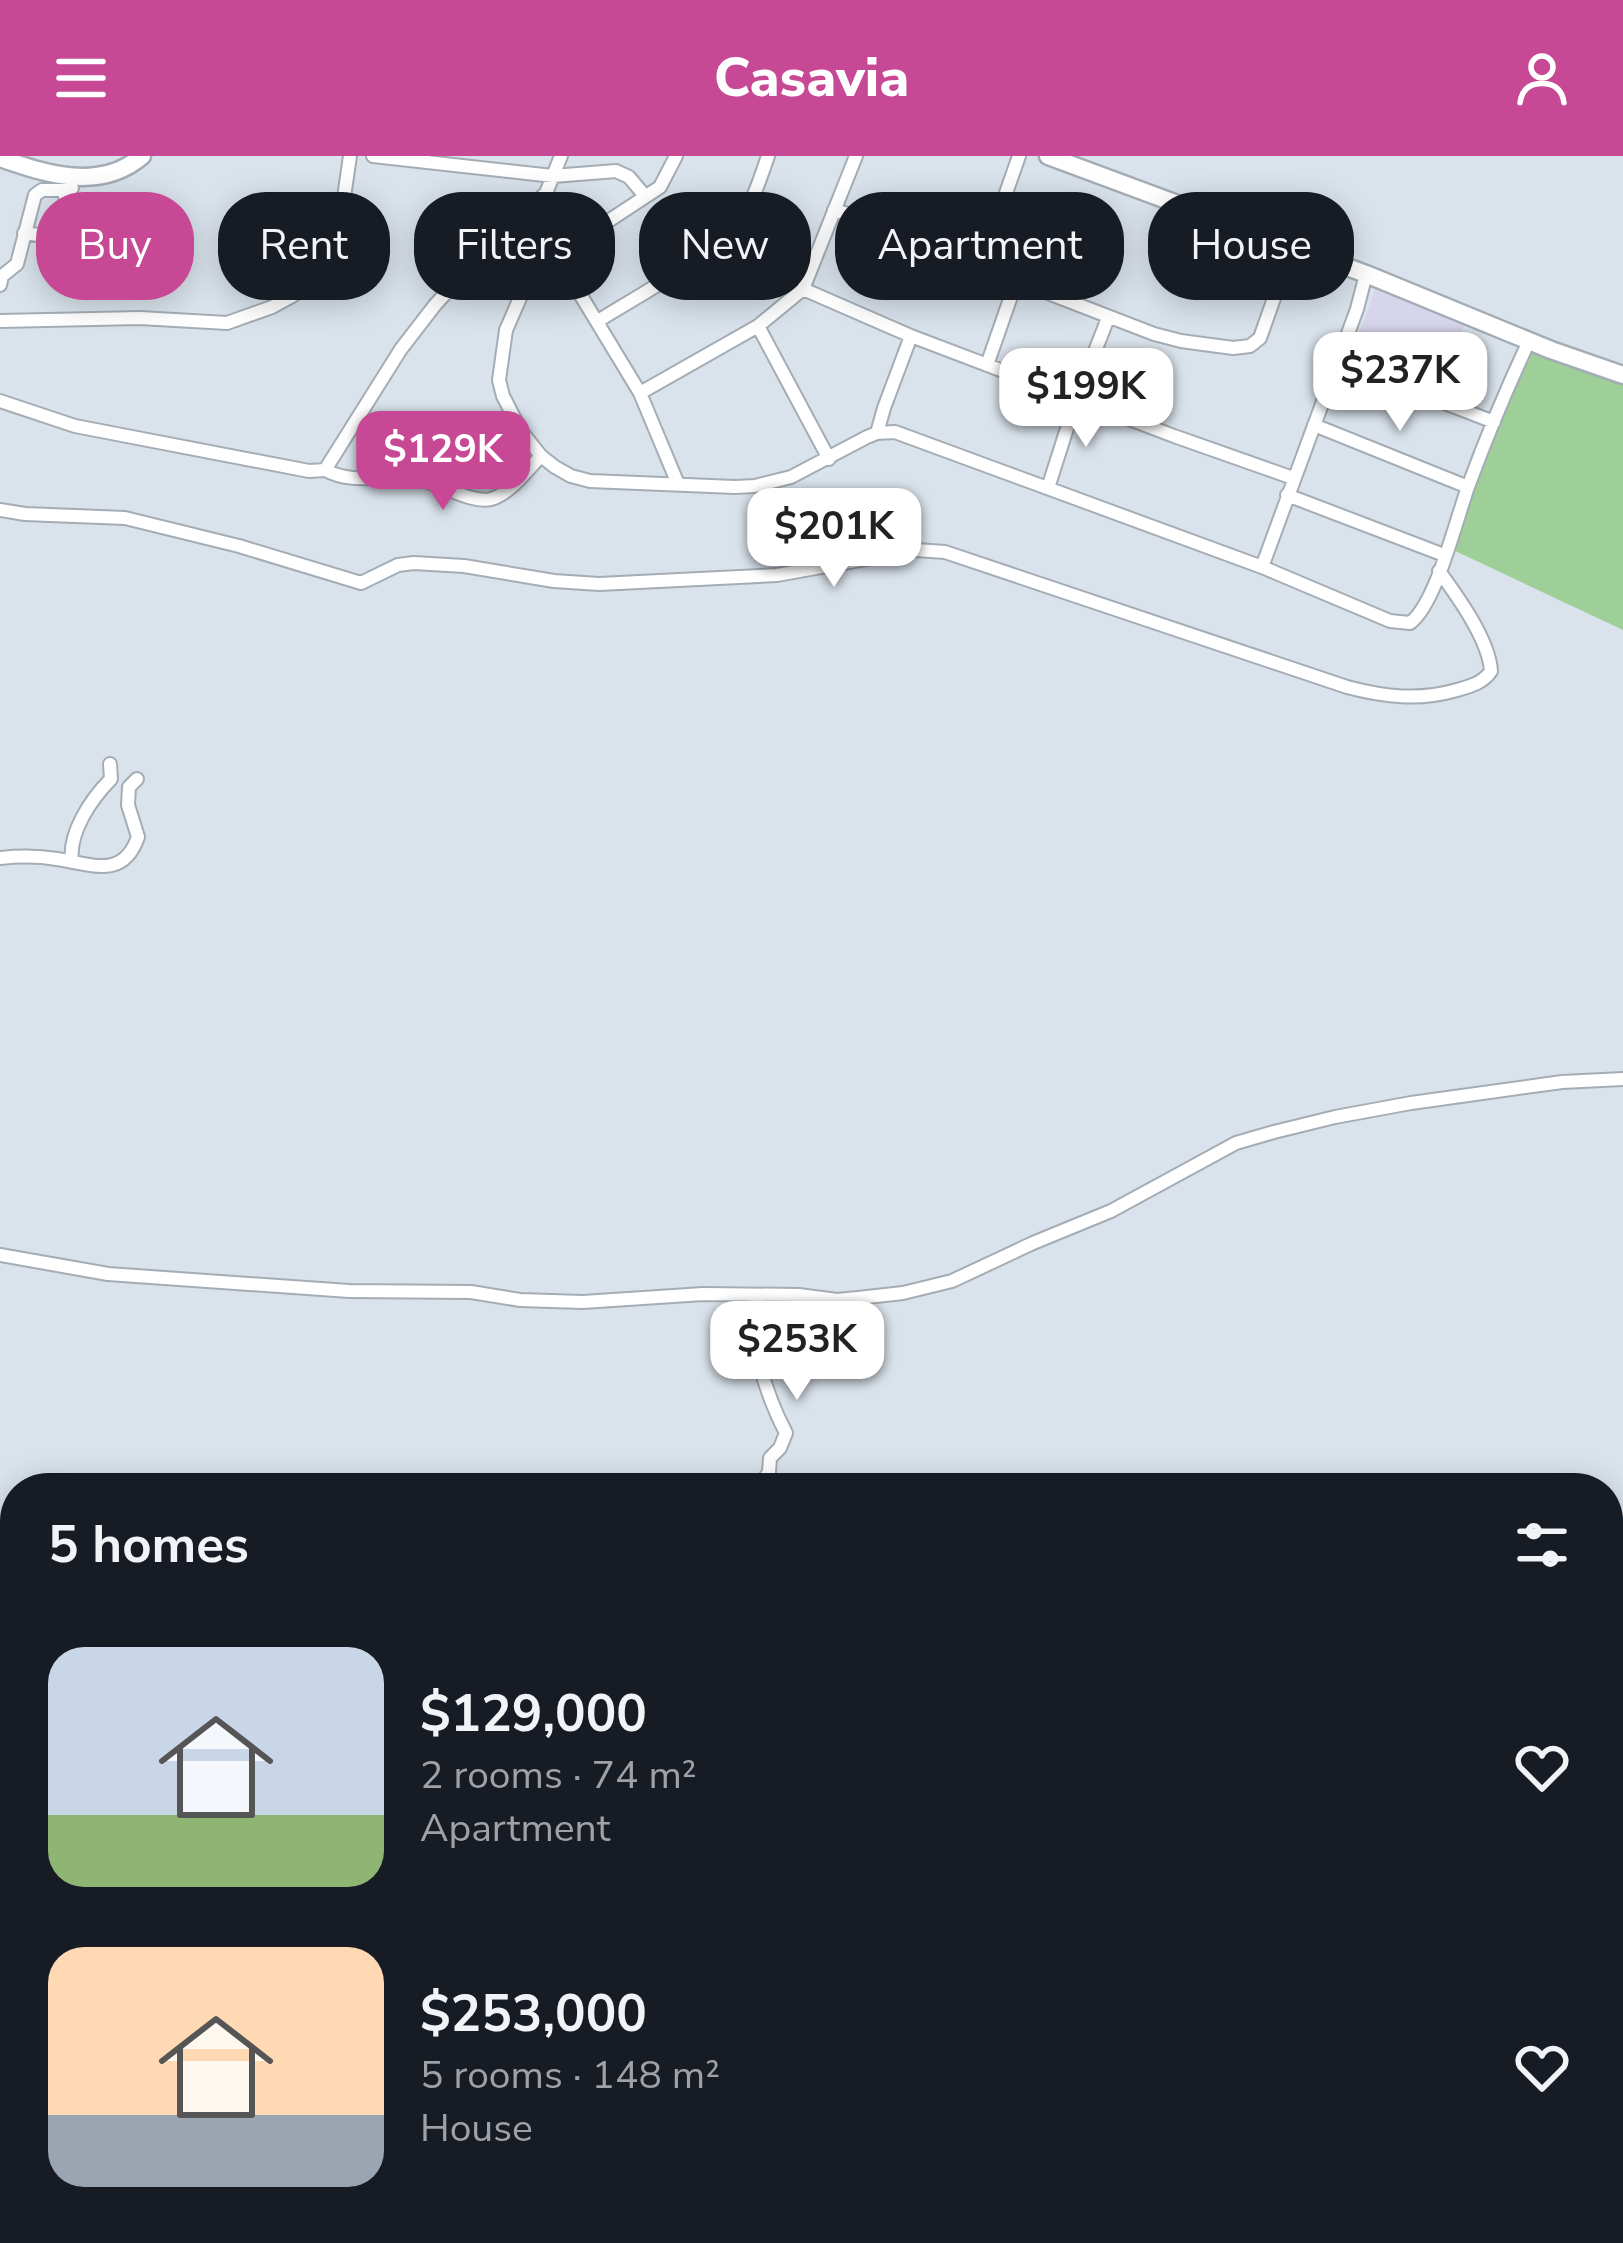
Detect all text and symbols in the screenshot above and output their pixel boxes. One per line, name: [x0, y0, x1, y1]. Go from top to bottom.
text: Casavia: [714, 41, 909, 115]
icon: menu: [48, 45, 114, 111]
icon: person: [1509, 45, 1575, 111]
chip: Buy: [36, 192, 194, 300]
chip: Rent: [218, 192, 390, 300]
chip: Filters: [414, 192, 615, 300]
chip: New: [639, 192, 811, 300]
chip: Apartment: [835, 192, 1124, 300]
chip: House: [1148, 192, 1354, 300]
pin: $237K: [1316, 332, 1484, 434]
text: $237K: [1340, 344, 1460, 397]
pin: $199K: [1002, 348, 1170, 450]
text: $199K: [1026, 360, 1146, 413]
pin: $129K: [359, 411, 527, 513]
text: $129K: [383, 423, 503, 476]
pin: $201K: [750, 488, 918, 590]
text: $201K: [774, 500, 894, 553]
pin: $253K: [713, 1301, 881, 1403]
text: $253K: [737, 1313, 857, 1366]
text: 5 homes: [48, 1510, 249, 1580]
icon: filters: [1509, 1512, 1575, 1578]
text: $129,000: [420, 1679, 647, 1749]
icon: home: [144, 1695, 288, 1839]
icon: heart: [1509, 1734, 1575, 1800]
text: 2 rooms · 74 m²: [420, 1749, 697, 1802]
text: Apartment: [420, 1802, 610, 1855]
text: $253,000: [420, 1979, 647, 2049]
icon: home: [144, 1995, 288, 2139]
icon: heart: [1509, 2034, 1575, 2100]
text: 5 rooms · 148 m²: [420, 2049, 720, 2102]
text: House: [420, 2102, 533, 2155]

